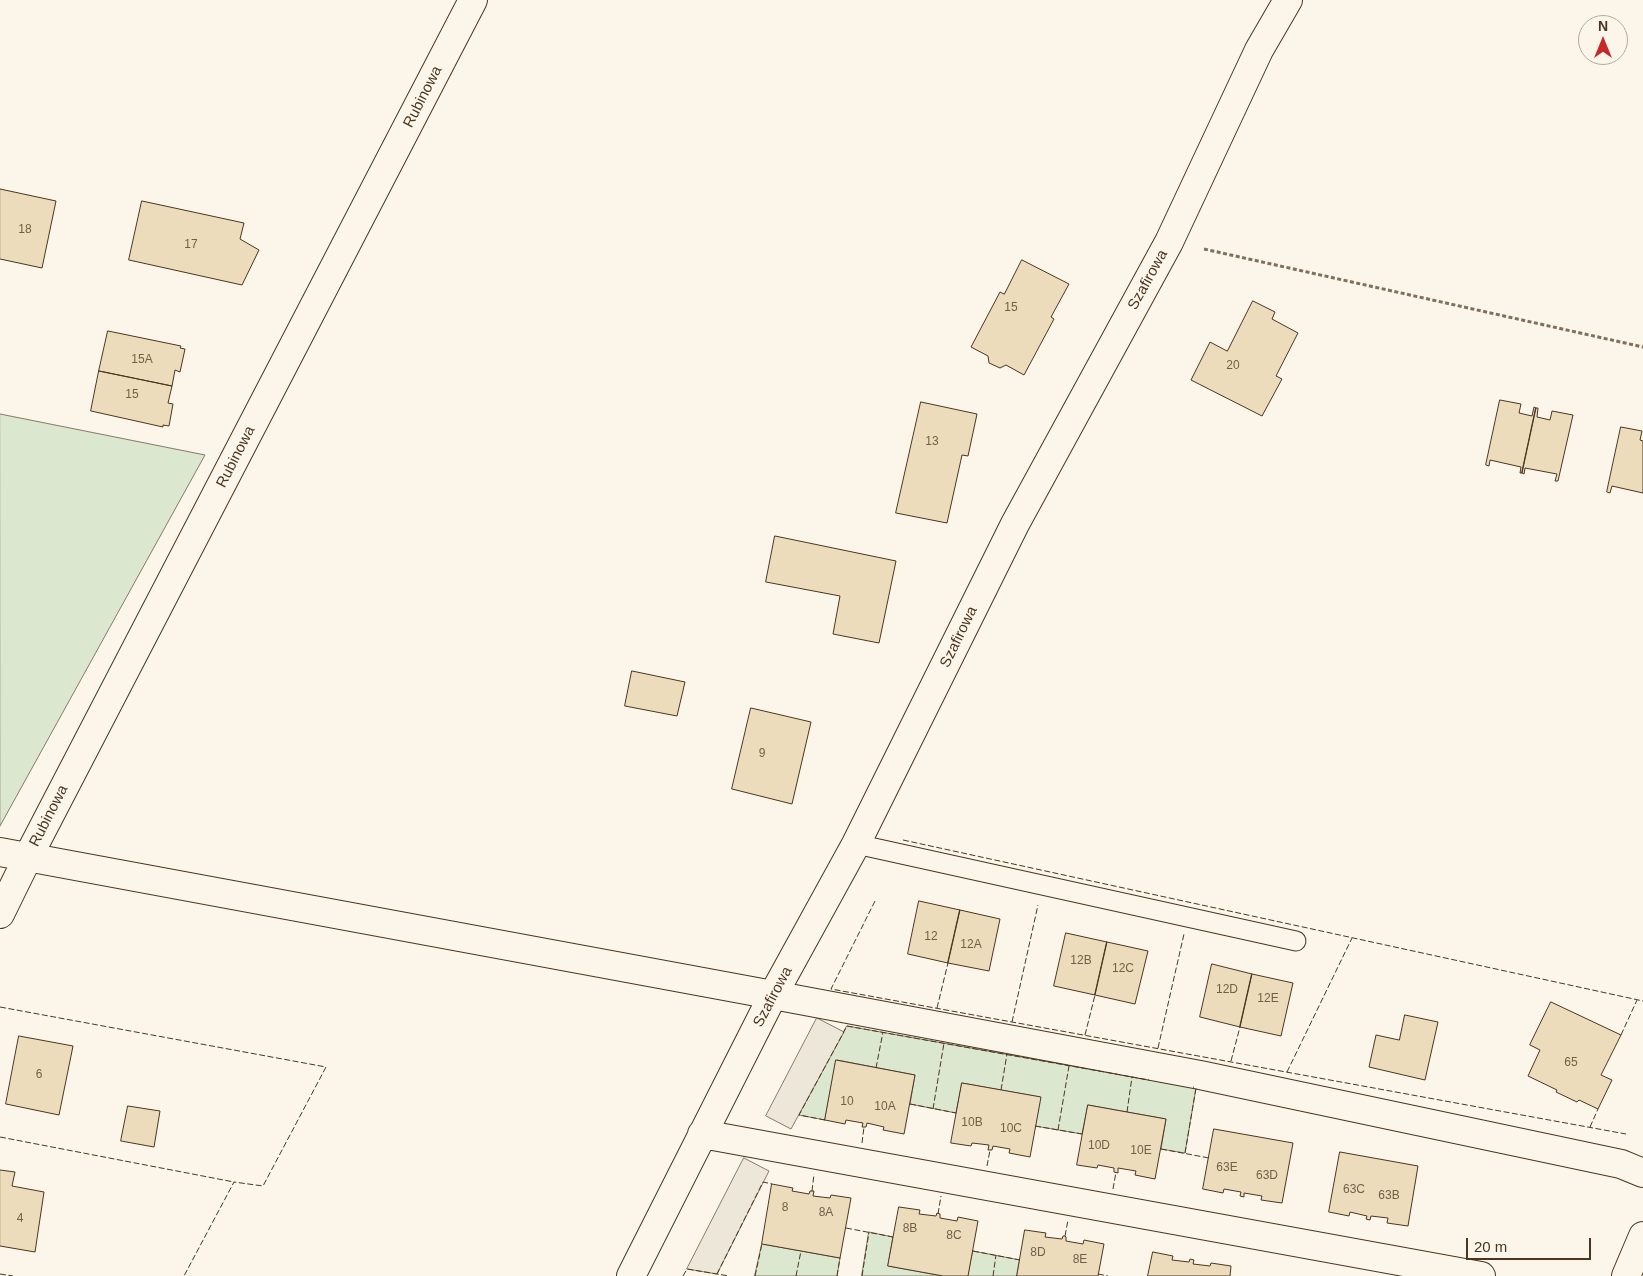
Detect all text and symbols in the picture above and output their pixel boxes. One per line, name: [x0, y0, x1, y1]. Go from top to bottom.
north arrow: [1578, 15, 1628, 65]
text: N: [1598, 18, 1608, 34]
street label: Rubinowa: [400, 63, 446, 131]
house number: 18: [18, 223, 32, 237]
house number: 17: [184, 238, 198, 252]
street label: Szafirowa: [1124, 247, 1172, 313]
house number: 15: [1004, 301, 1018, 315]
house number: 15A: [131, 353, 153, 367]
house number: 20: [1226, 359, 1240, 373]
house number: 15: [125, 388, 139, 402]
street label: Rubinowa: [213, 423, 259, 491]
house number: 13: [925, 435, 939, 449]
street label: Szafirowa: [936, 603, 982, 671]
house number: 9: [759, 747, 765, 761]
street label: Rubinowa: [26, 782, 72, 850]
house number: 12: [924, 930, 938, 944]
house number: 12A: [960, 938, 982, 952]
house number: 12B: [1070, 954, 1092, 968]
house number: 12C: [1112, 962, 1134, 976]
street label: Szafirowa: [750, 964, 796, 1030]
house number: 12D: [1216, 983, 1238, 997]
house number: 12E: [1257, 992, 1279, 1006]
house number: 65: [1564, 1056, 1578, 1070]
house number: 6: [36, 1068, 42, 1082]
house number: 10: [840, 1095, 854, 1109]
house number: 10A: [874, 1100, 896, 1114]
house number: 10B: [961, 1116, 983, 1130]
house number: 10C: [1000, 1122, 1022, 1136]
house number: 10D: [1088, 1139, 1110, 1153]
house number: 10E: [1130, 1144, 1152, 1158]
house number: 63E: [1216, 1161, 1238, 1175]
house number: 63D: [1256, 1169, 1278, 1183]
house number: 63C: [1343, 1183, 1365, 1197]
house number: 63B: [1378, 1189, 1400, 1203]
house number: 8: [782, 1201, 788, 1215]
house number: 8A: [819, 1206, 833, 1220]
house number: 4: [17, 1212, 23, 1226]
house number: 8B: [903, 1222, 917, 1236]
scale bar: [1468, 1228, 1593, 1260]
house number: 8C: [946, 1229, 962, 1243]
text: 20 m: [1474, 1238, 1507, 1255]
house number: 8D: [1030, 1246, 1046, 1260]
house number: 8E: [1073, 1253, 1087, 1267]

